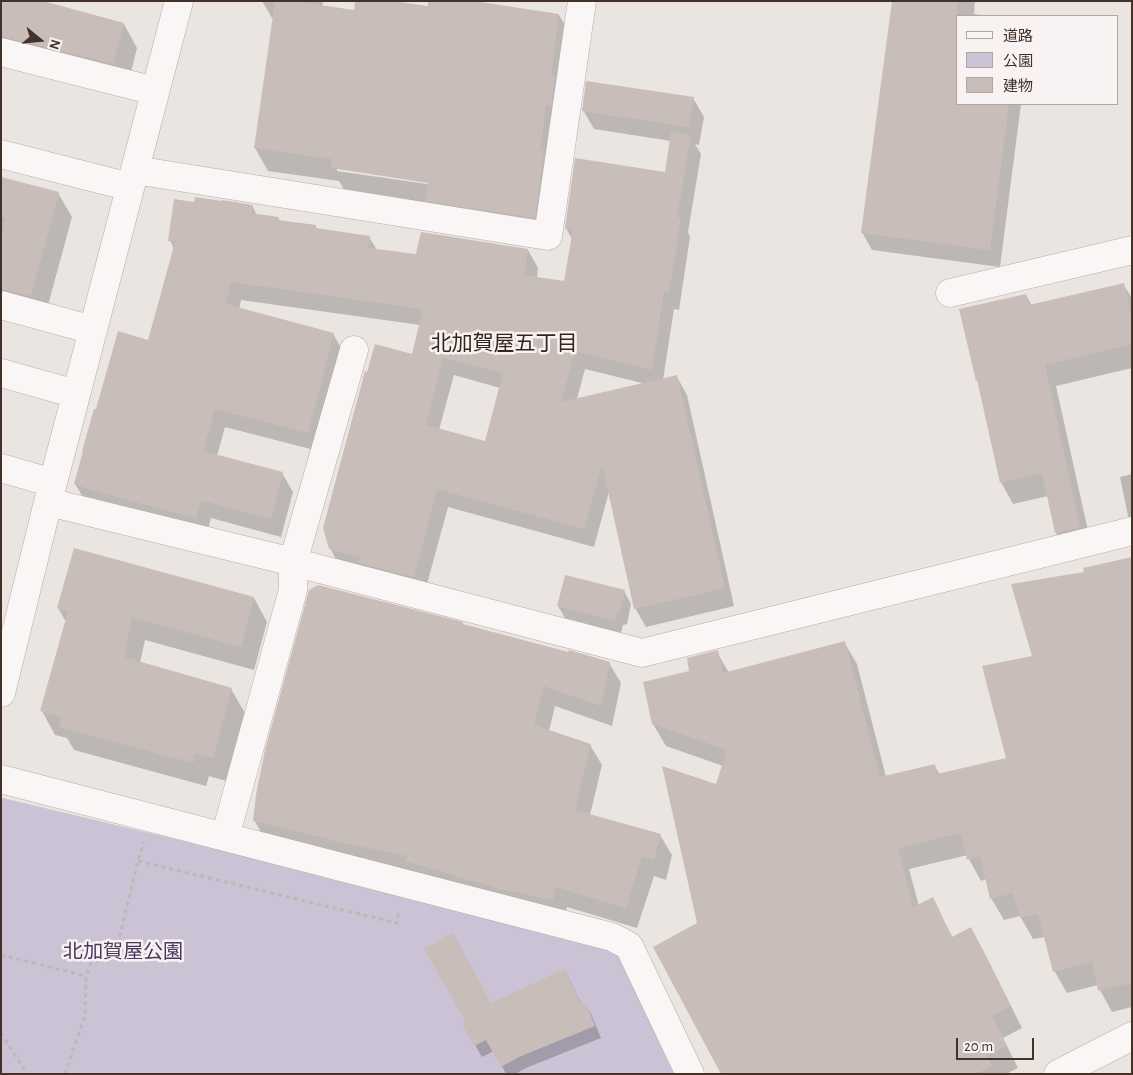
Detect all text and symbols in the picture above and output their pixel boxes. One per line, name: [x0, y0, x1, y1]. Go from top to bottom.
north arrow: [15, 15, 65, 65]
legend: [956, 15, 1118, 105]
text: 道路: [1003, 29, 1033, 44]
text: N: [46, 38, 62, 51]
text: 公園: [1003, 54, 1033, 69]
text: 建物: [1003, 79, 1033, 94]
district label: 北加賀屋五丁目: [431, 331, 577, 357]
park label: 北加賀屋公園: [63, 940, 183, 964]
scale bar: [958, 1028, 1036, 1060]
text: 20 m: [964, 1039, 993, 1054]

